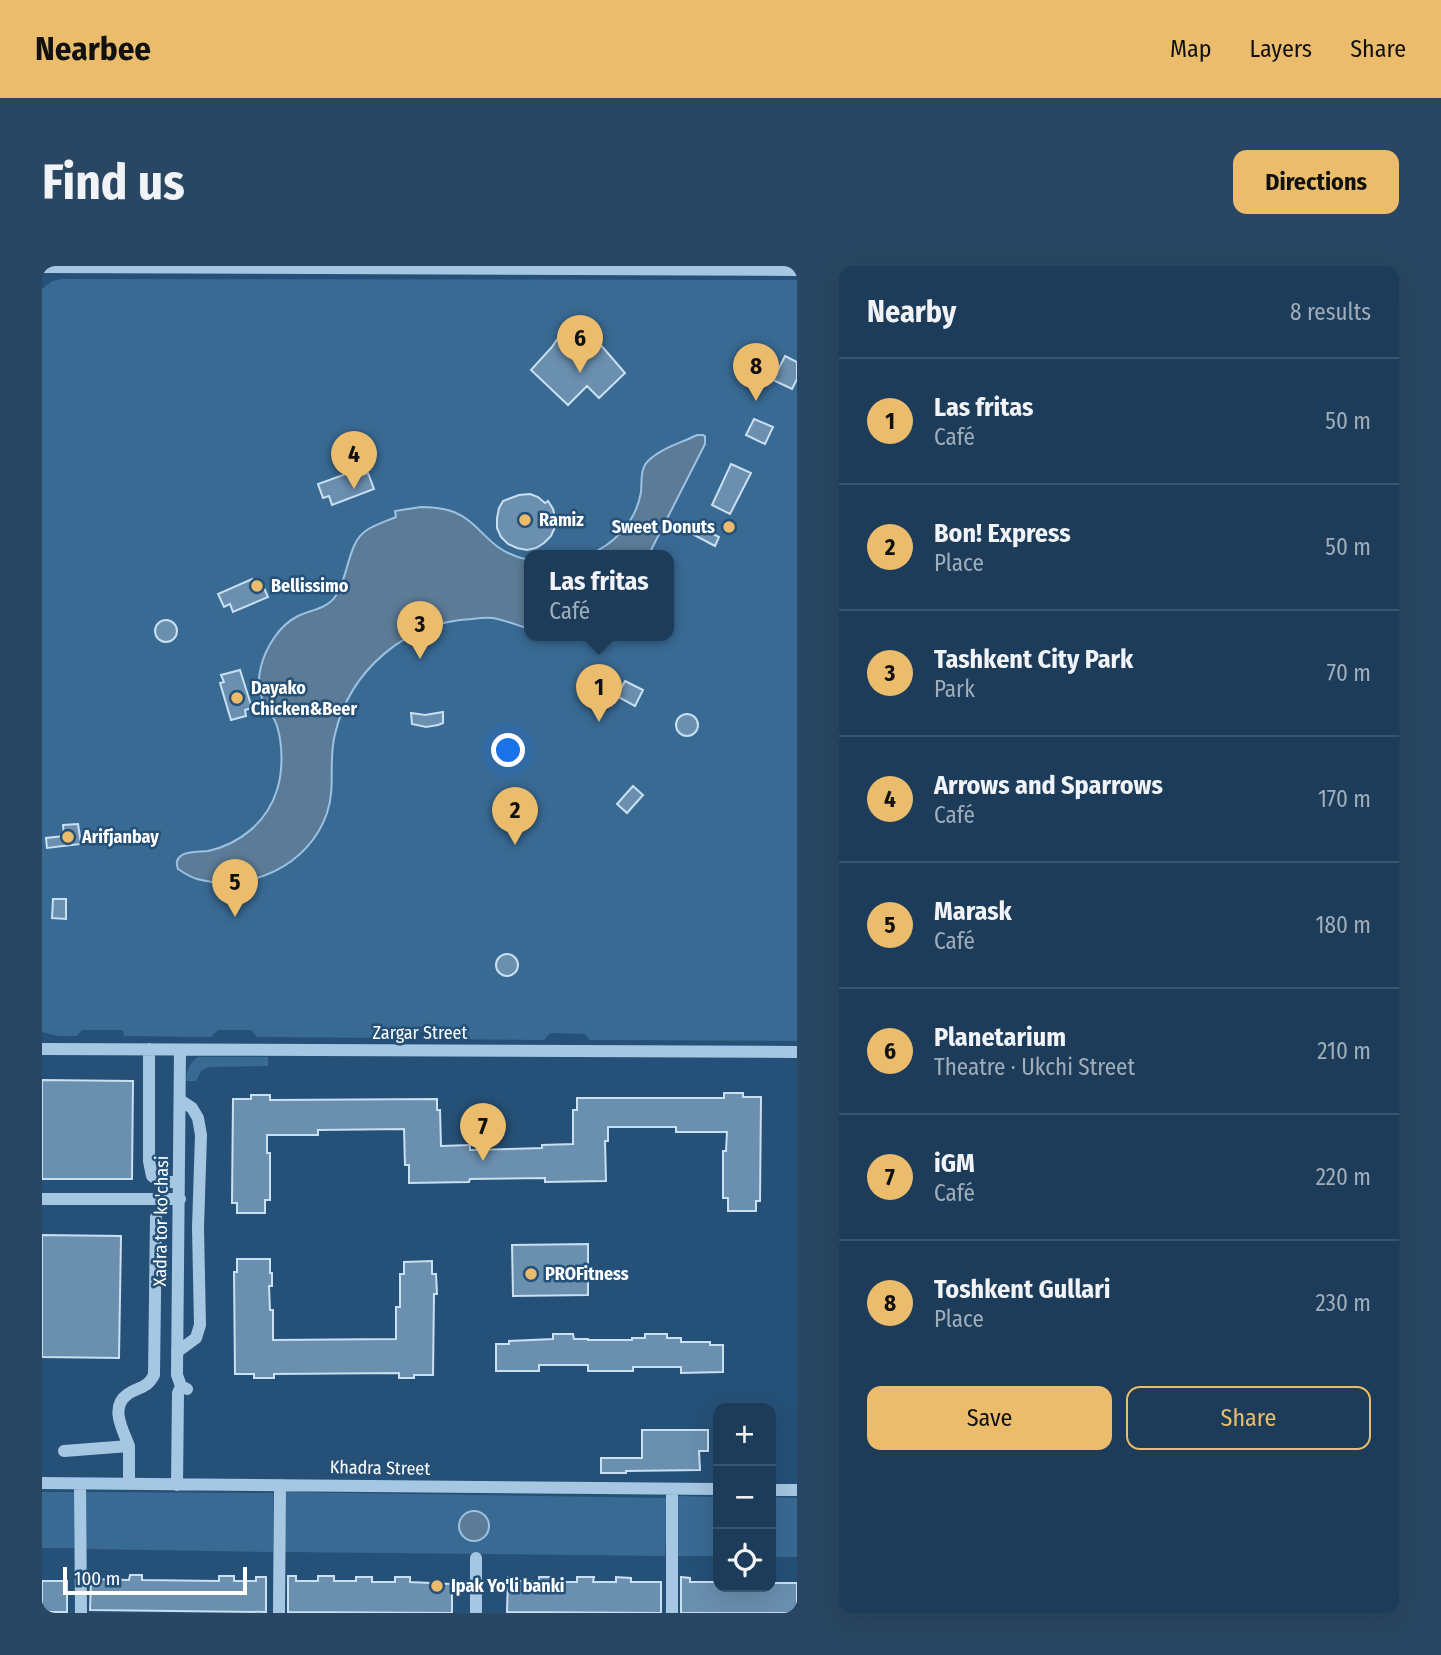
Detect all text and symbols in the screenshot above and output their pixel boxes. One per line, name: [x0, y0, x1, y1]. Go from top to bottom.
text: Nearbee: [35, 29, 151, 69]
text: Map: [1170, 35, 1212, 63]
text: Layers: [1250, 35, 1312, 63]
text: Share: [1350, 35, 1406, 63]
button: Directions: [1233, 150, 1399, 214]
text: Find us: [42, 153, 185, 212]
text: Nearby: [867, 294, 956, 330]
text: 8 results: [1290, 298, 1371, 326]
pin: 6: [557, 315, 603, 373]
pin: 8: [733, 343, 779, 401]
text: Las fritas: [934, 392, 1033, 423]
text: 1: [885, 407, 895, 435]
text: 50 m: [1325, 407, 1371, 435]
text: Café: [934, 423, 975, 451]
pin: 4: [331, 431, 377, 489]
place label: Ramiz: [539, 509, 584, 531]
marker: Ramiz: [517, 512, 533, 528]
place label: Sweet Donuts: [612, 516, 715, 538]
text: Bon! Express: [934, 518, 1071, 549]
marker: Sweet Donuts: [721, 519, 737, 535]
text: 2: [885, 533, 895, 561]
text: 50 m: [1325, 533, 1371, 561]
text: Place: [934, 549, 984, 577]
popup: [524, 550, 674, 641]
text: Las fritas: [549, 566, 649, 597]
place label: Bellissimo: [271, 575, 349, 597]
marker: Bellissimo: [249, 578, 265, 594]
text: Café: [549, 597, 590, 625]
pin: 3: [397, 601, 443, 659]
text: Tashkent City Park: [934, 644, 1133, 675]
text: 3: [885, 659, 895, 687]
text: 70 m: [1327, 659, 1371, 687]
pin: 1: [576, 664, 622, 722]
text: Park: [934, 675, 975, 703]
place label: Dayako Chicken&Beer: [251, 677, 357, 720]
marker: Dayako Chicken&Beer: [229, 690, 245, 706]
your location: [491, 733, 525, 767]
text: Arrows and Sparrows: [934, 770, 1163, 801]
text: 4: [884, 785, 896, 813]
text: 170 m: [1318, 785, 1371, 813]
pin: 2: [492, 787, 538, 845]
text: Café: [934, 801, 975, 829]
place label: Arifjanbay: [81, 826, 159, 848]
marker: Arifjanbay: [60, 829, 76, 845]
pin: 5: [212, 859, 258, 917]
text: Marask: [934, 896, 1012, 927]
text: 5: [884, 911, 896, 939]
text: 180 m: [1315, 911, 1371, 939]
text: Café: [934, 927, 975, 955]
street label: Zargar Street: [373, 1022, 468, 1044]
text: Planetarium: [934, 1022, 1066, 1053]
text: 6: [884, 1037, 896, 1065]
text: 210 m: [1317, 1037, 1371, 1065]
text: Theatre · Ukchi Street: [934, 1053, 1135, 1081]
pin: 7: [460, 1103, 506, 1161]
text: iGM: [934, 1148, 975, 1179]
street label: Xadra tor ko'chasi: [149, 1156, 173, 1286]
text: 7: [885, 1163, 895, 1191]
text: 220 m: [1316, 1163, 1371, 1191]
text: Café: [934, 1179, 975, 1207]
place label: PROFitness: [545, 1263, 629, 1285]
marker: PROFitness: [523, 1266, 539, 1282]
text: Toshkent Gullari: [934, 1274, 1111, 1305]
text: 8: [884, 1289, 896, 1317]
text: 230 m: [1315, 1289, 1371, 1317]
text: Place: [934, 1305, 984, 1333]
button: Save: [867, 1386, 1112, 1450]
button: Share: [1126, 1386, 1371, 1450]
map controls: [713, 1403, 776, 1592]
button: +: [713, 1403, 776, 1466]
street label: Khadra Street: [330, 1456, 431, 1480]
button: −: [713, 1466, 776, 1529]
button: locate: [713, 1529, 776, 1592]
scale bar: [63, 1564, 247, 1596]
text: 100 m: [74, 1567, 120, 1590]
place label: Ipak Yo'li banki: [451, 1575, 565, 1597]
marker: Ipak Yo'li banki: [429, 1578, 445, 1594]

